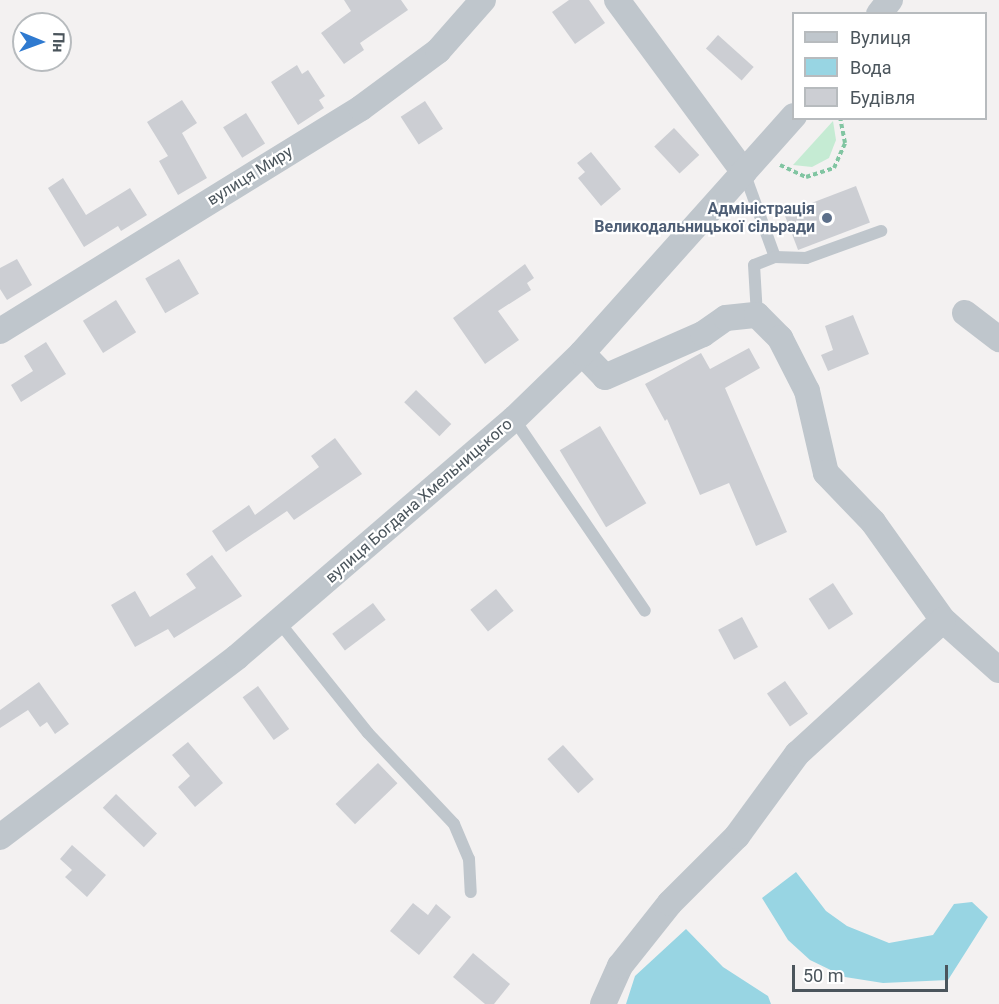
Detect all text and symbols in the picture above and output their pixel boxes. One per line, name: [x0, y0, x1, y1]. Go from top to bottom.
north arrow: [12, 12, 72, 72]
legend: [792, 12, 987, 120]
text: Вулиця: [850, 27, 911, 48]
text: Пн: [49, 32, 68, 53]
text: Вода: [850, 57, 892, 78]
text: Будівля: [850, 87, 915, 108]
street label: вулиця Миру: [204, 142, 296, 210]
place label: Адміністрація Великодальницької сільради: [594, 199, 815, 237]
marker: Адміністрація Великодальницької сільради: [820, 211, 834, 225]
street label: вулиця Богдана Хмельницького: [322, 415, 516, 587]
scale bar: [795, 953, 951, 991]
text: 50 m: [803, 965, 843, 986]

